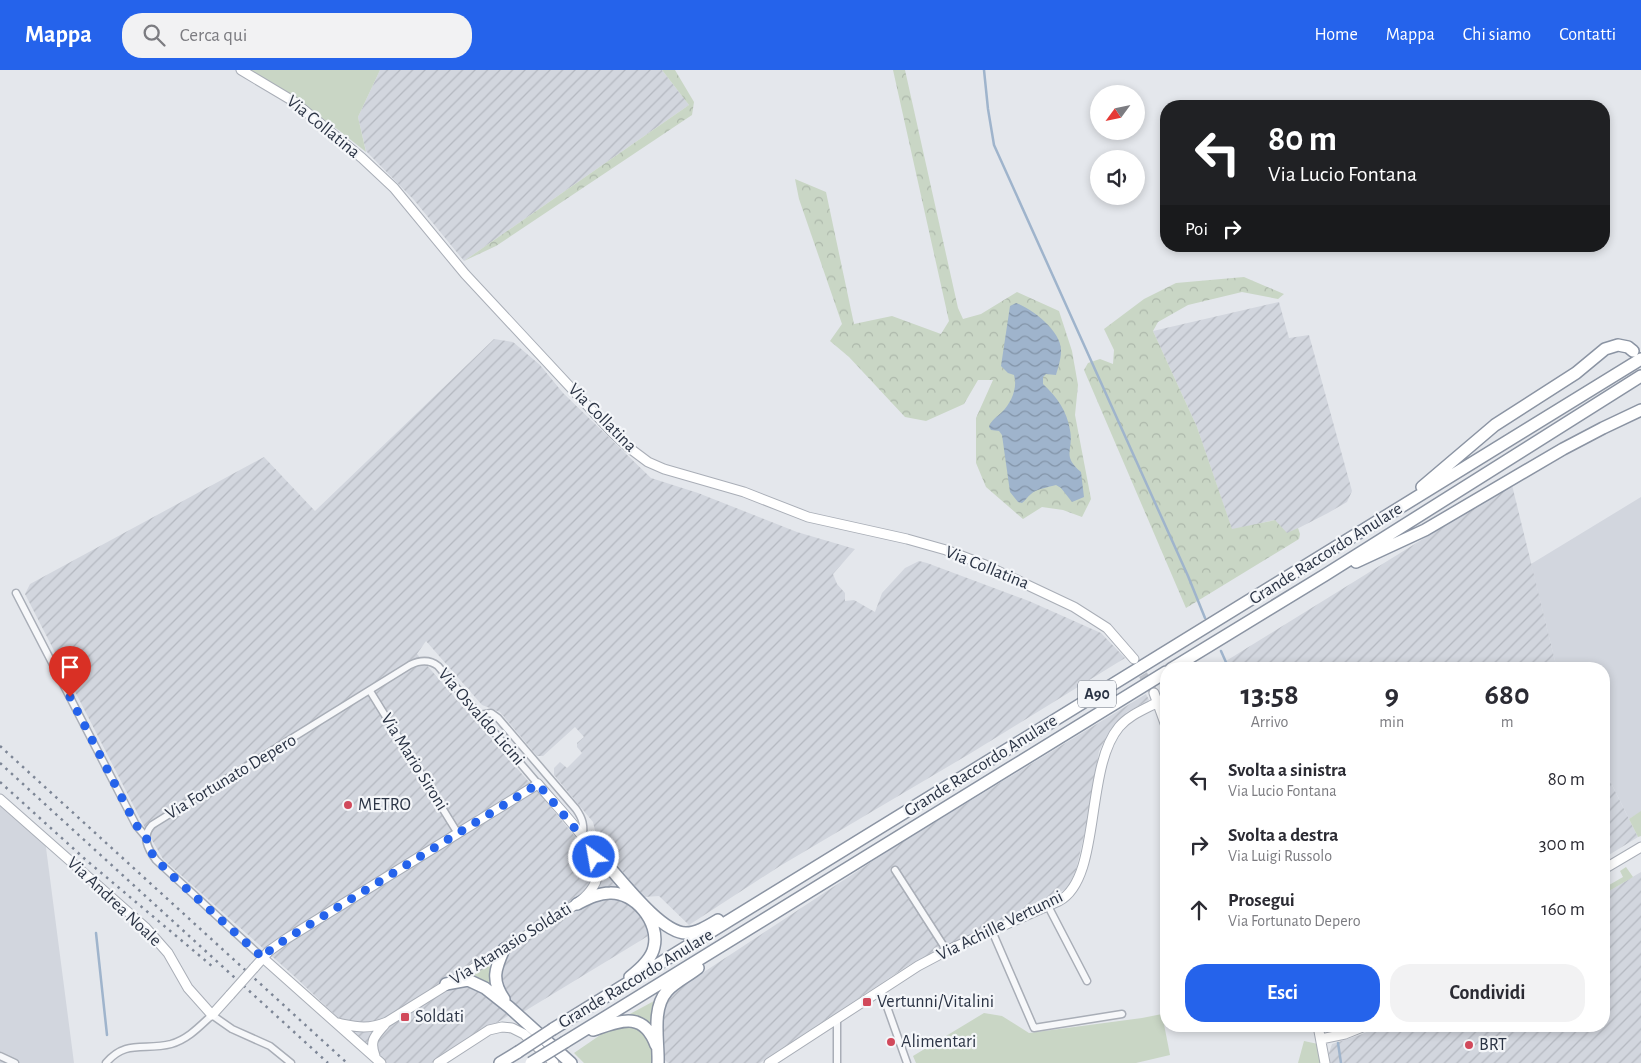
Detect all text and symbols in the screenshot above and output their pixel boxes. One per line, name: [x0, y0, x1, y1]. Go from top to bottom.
search box: [122, 13, 472, 58]
icon: search: [140, 21, 168, 49]
text: Mappa: [25, 23, 92, 47]
text: Cerca qui: [180, 26, 247, 45]
text: Home: [1314, 26, 1358, 44]
text: Mappa: [1386, 26, 1435, 44]
text: Chi siamo: [1463, 26, 1531, 44]
text: Contatti: [1559, 26, 1616, 44]
north arrow: [1090, 85, 1145, 140]
map controls: [1090, 85, 1145, 205]
street label: Via Collatina: [283, 92, 363, 162]
icon: left: [1185, 120, 1250, 185]
text: 80 m: [1268, 122, 1337, 157]
button: sound: [1090, 150, 1145, 205]
text: Via Lucio Fontana: [1268, 163, 1417, 185]
icon: right: [1218, 215, 1246, 243]
text: Poi: [1185, 220, 1208, 239]
street label: Via Collatina: [564, 380, 640, 456]
street label: Grande Raccordo Anulare: [1246, 500, 1406, 608]
street label: Via Collatina: [943, 543, 1031, 593]
pin: [49, 646, 91, 697]
icon: arrive: [56, 653, 84, 681]
street label: Via Osvaldo Licini: [434, 665, 528, 769]
road number: A90: [1078, 680, 1116, 708]
text: 13:58: [1240, 680, 1299, 710]
text: 9: [1384, 680, 1399, 710]
text: 680: [1485, 680, 1530, 710]
street label: Via Mario Sironi: [377, 710, 451, 814]
street label: Grande Raccordo Anulare: [901, 712, 1061, 820]
text: Arrivo: [1251, 714, 1288, 730]
text: min: [1379, 714, 1404, 730]
text: m: [1501, 714, 1513, 730]
street label: Via Fortunato Depero: [162, 731, 300, 823]
text: Svolta a sinistra: [1228, 761, 1347, 780]
icon: left: [1185, 766, 1213, 794]
text: 80 m: [1548, 770, 1585, 789]
text: Via Lucio Fontana: [1228, 783, 1337, 799]
place label: METRO: [358, 796, 411, 814]
marker: METRO: [342, 799, 354, 811]
text: Svolta a destra: [1228, 826, 1338, 845]
position arrow: [567, 830, 619, 882]
icon: right: [1185, 831, 1213, 859]
text: 300 m: [1539, 835, 1585, 854]
text: Via Luigi Russolo: [1228, 848, 1332, 864]
street label: Via Andrea Noale: [63, 854, 165, 950]
street label: Via Achille Vertunni: [934, 888, 1066, 964]
text: Prosegui: [1228, 891, 1295, 910]
icon: ahead: [1185, 896, 1213, 924]
street label: Via Atanasio Soldati: [447, 899, 575, 989]
text: 160 m: [1541, 900, 1585, 919]
text: Via Fortunato Depero: [1228, 913, 1361, 929]
street label: Grande Raccordo Anulare: [556, 926, 716, 1032]
button: Esci: [1185, 964, 1380, 1022]
button: Condividi: [1390, 964, 1585, 1022]
place label: Vertunni/Vitalini: [877, 993, 994, 1011]
marker: Vertunni/Vitalini: [861, 996, 873, 1008]
place label: Soldati: [415, 1008, 464, 1026]
marker: Soldati: [399, 1011, 411, 1023]
place label: Alimentari: [901, 1033, 976, 1051]
marker: Alimentari: [885, 1036, 897, 1048]
place label: BRT: [1479, 1036, 1507, 1054]
marker: BRT: [1463, 1039, 1475, 1051]

